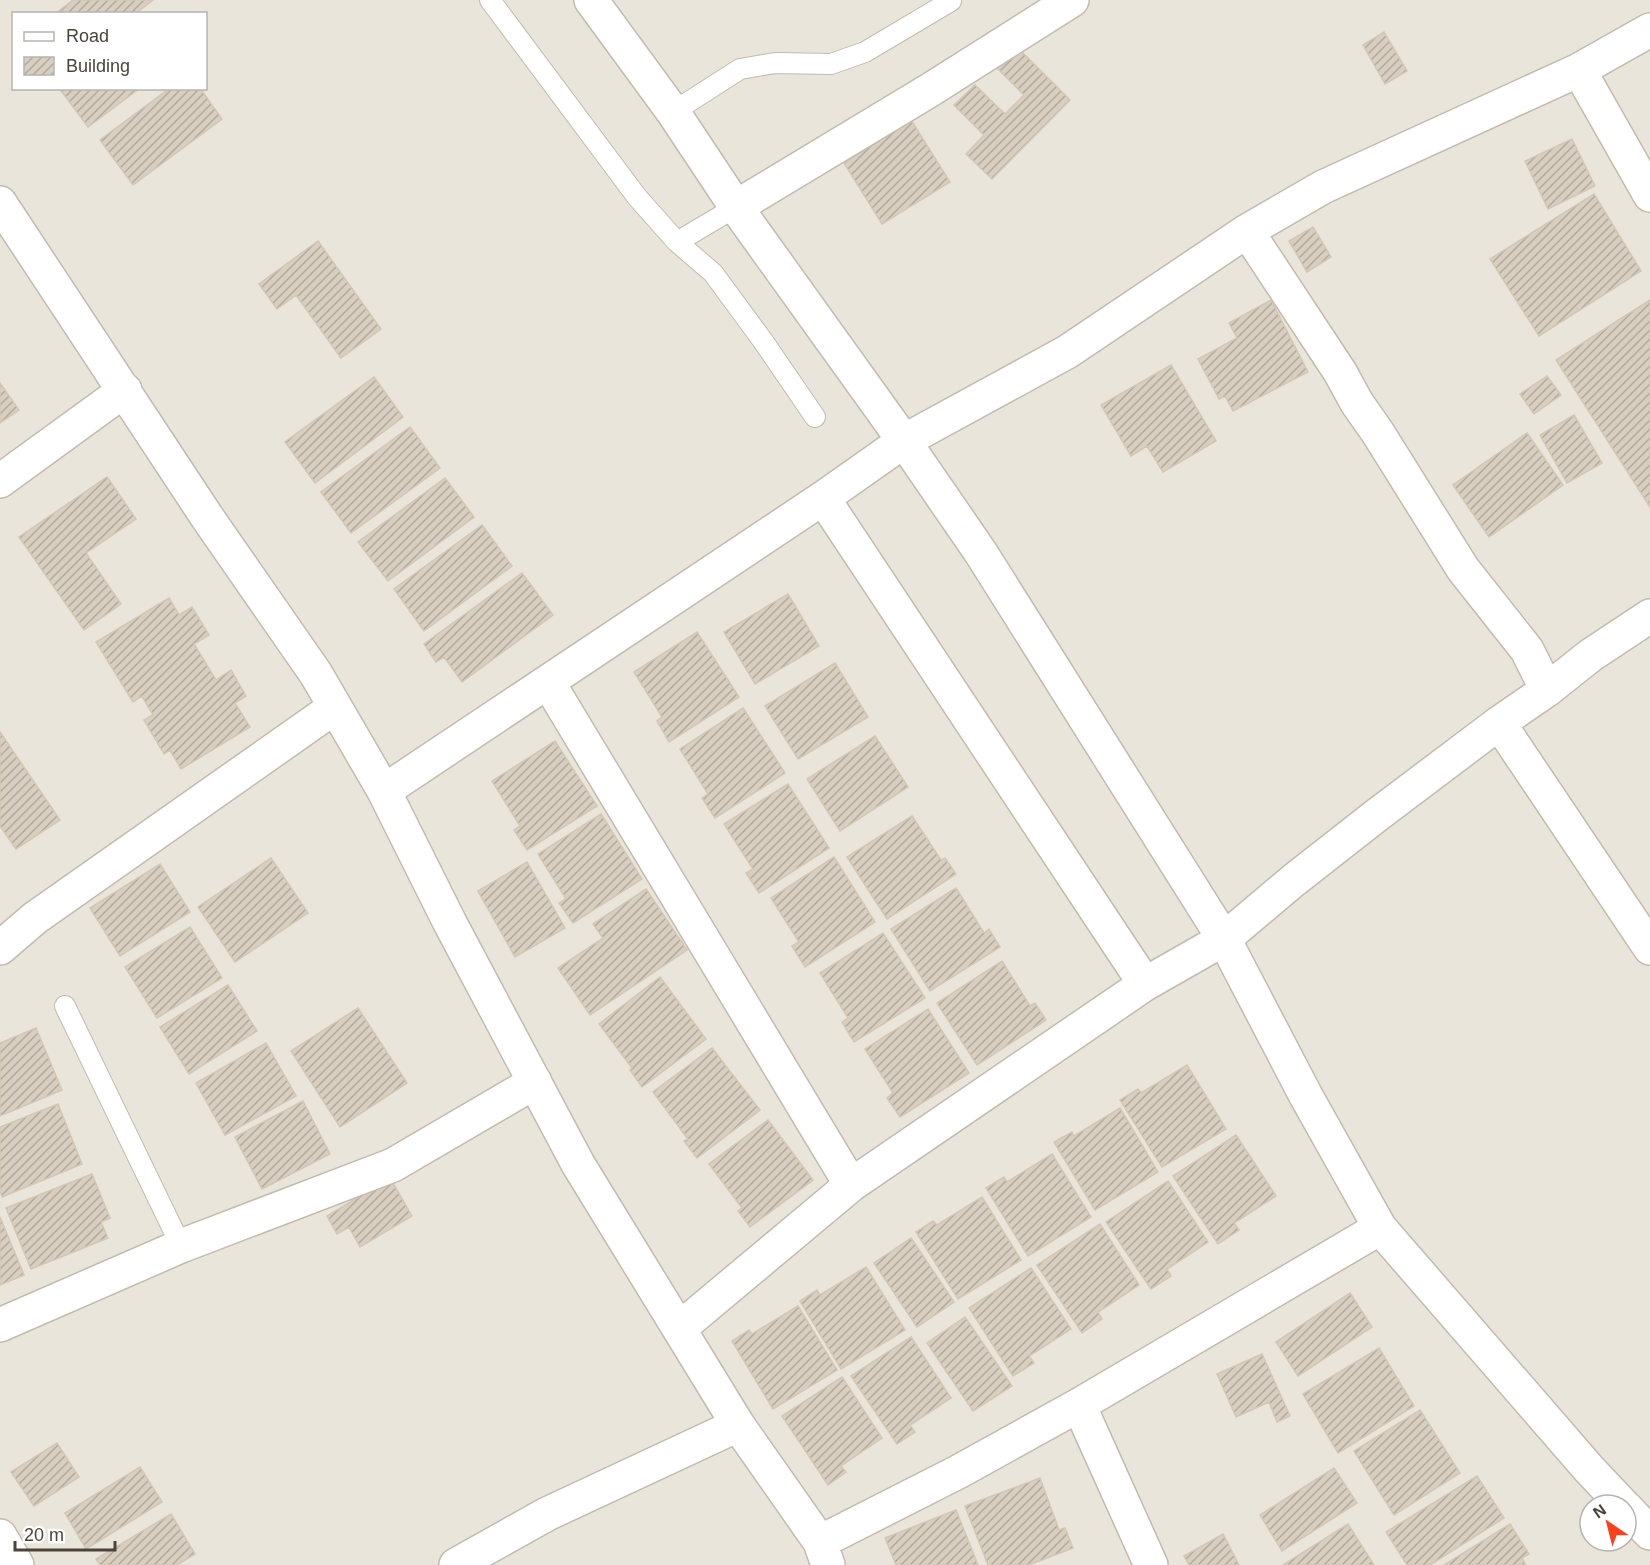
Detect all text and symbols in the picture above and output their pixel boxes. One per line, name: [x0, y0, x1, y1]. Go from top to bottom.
legend: [12, 12, 207, 90]
text: Road: [66, 26, 109, 46]
text: Building: [66, 56, 130, 76]
north arrow: [1578, 1493, 1638, 1553]
text: N: [1590, 1501, 1609, 1521]
scale bar: [15, 1514, 116, 1552]
text: 20 m: [24, 1525, 64, 1545]

